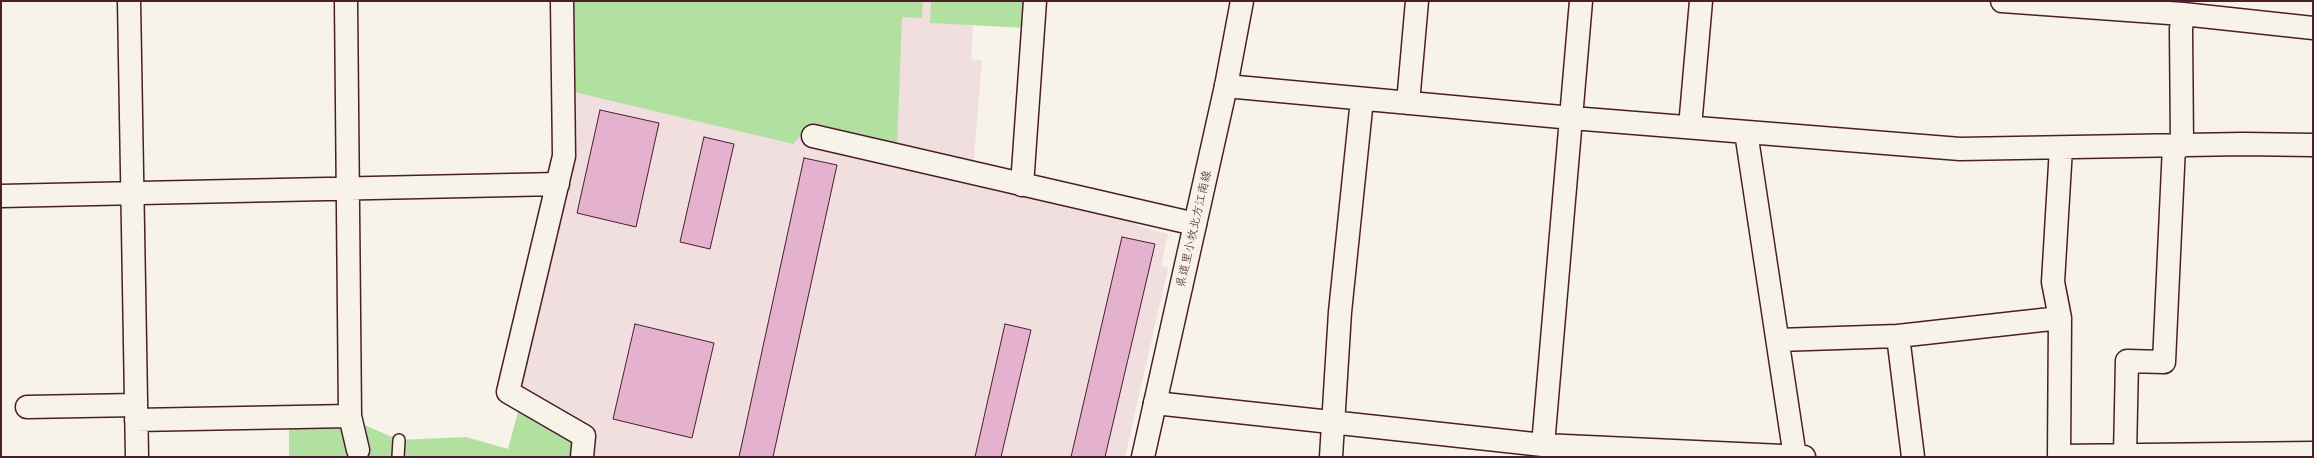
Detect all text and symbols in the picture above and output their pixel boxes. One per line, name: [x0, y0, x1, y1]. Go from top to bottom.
street label: 県道里小牧北方江南線: [1173, 169, 1215, 289]

